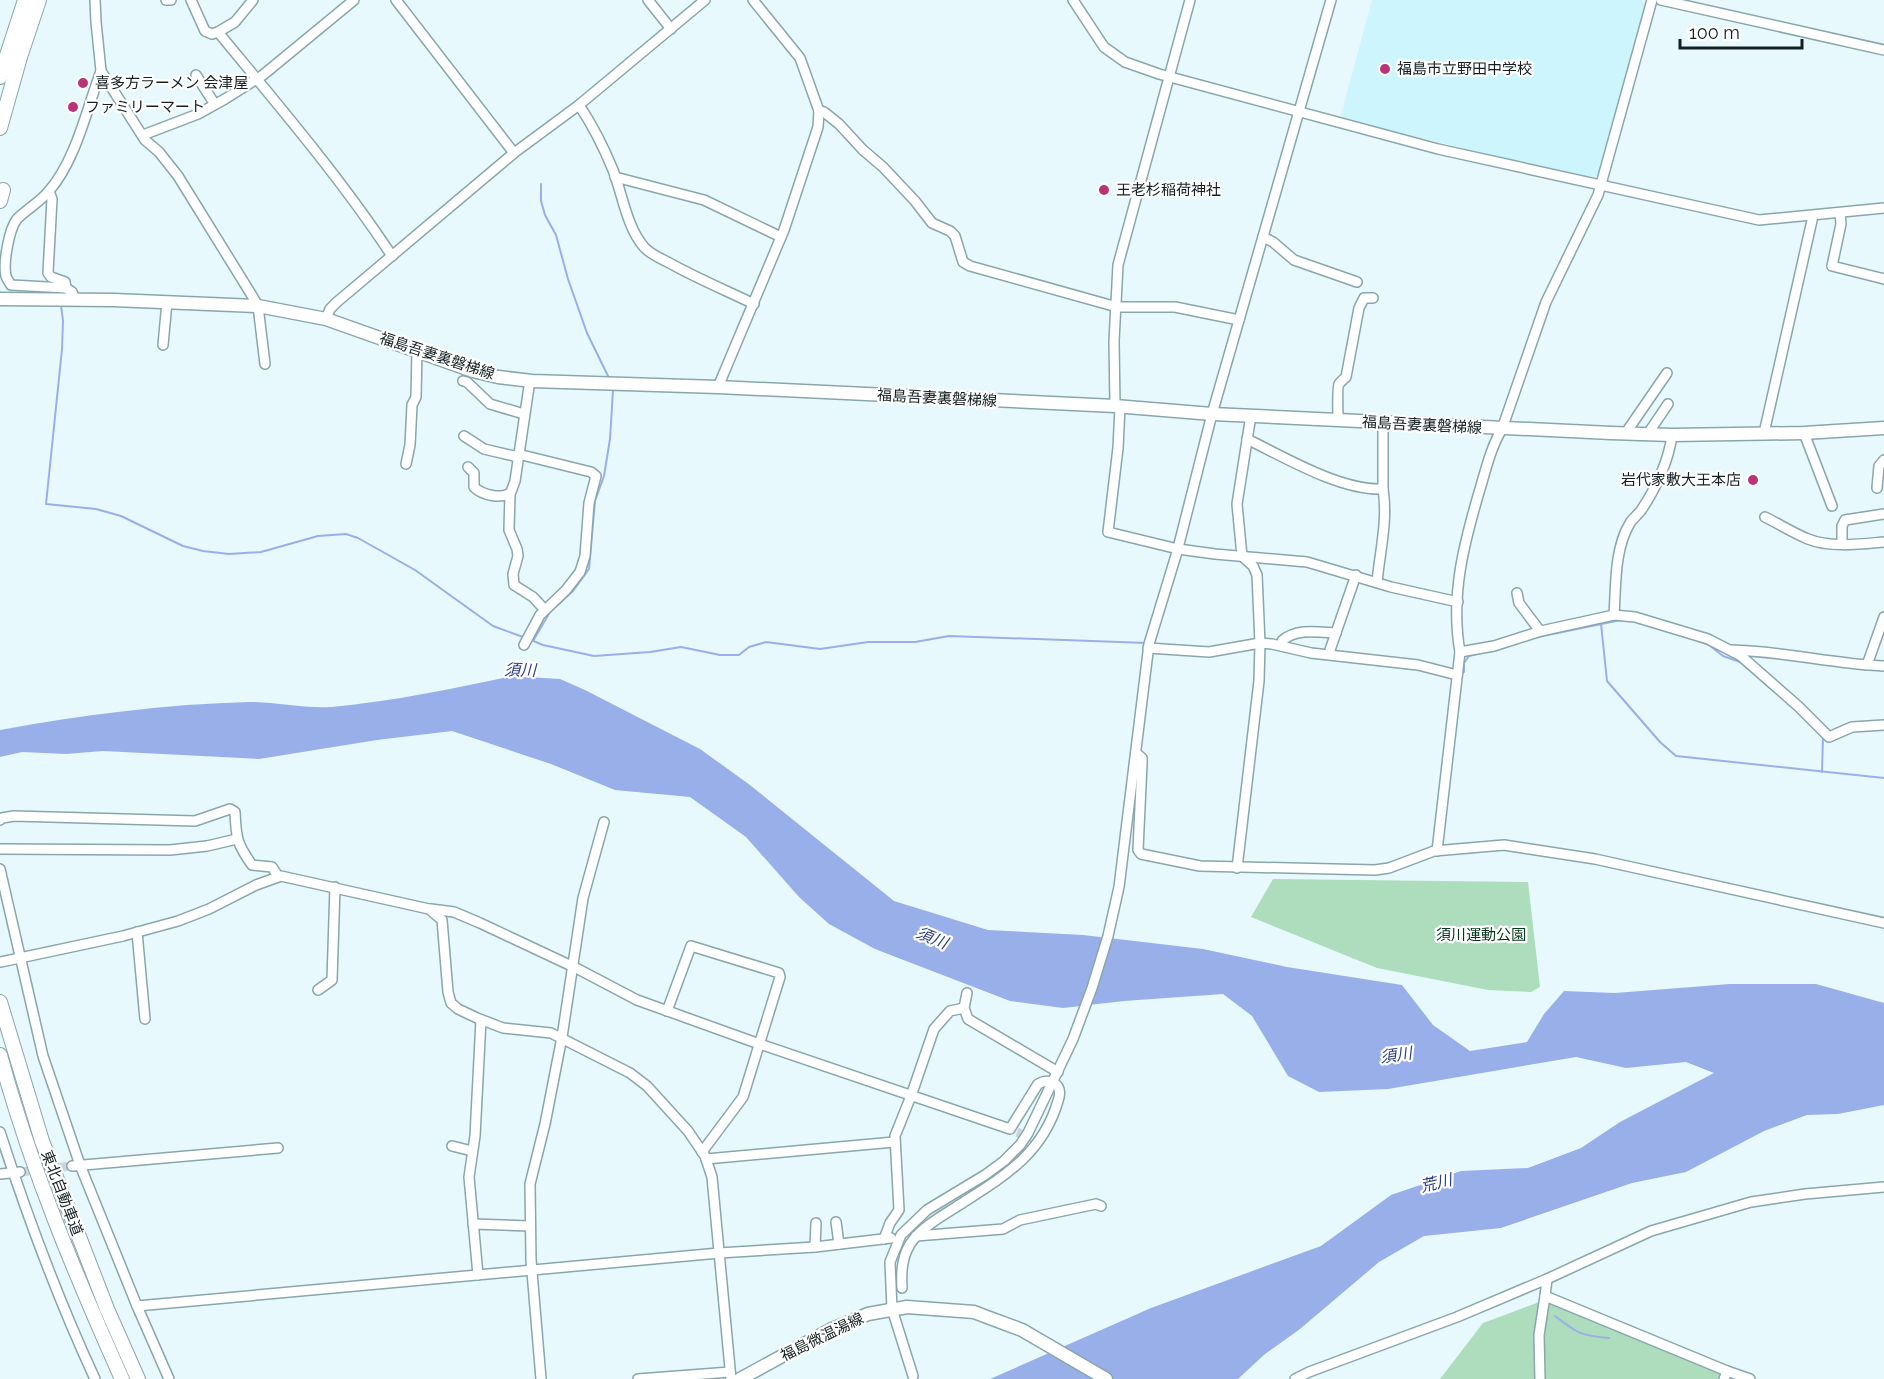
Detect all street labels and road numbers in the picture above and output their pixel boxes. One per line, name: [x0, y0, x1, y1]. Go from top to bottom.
street label: 福島吾妻裏磐梯線: [377, 329, 497, 383]
street label: 福島吾妻裏磐梯線: [877, 386, 997, 410]
street label: 福島吾妻裏磐梯線: [1362, 413, 1482, 437]
street label: 東北自動車道: [37, 1148, 87, 1238]
street label: 福島微温湯線: [778, 1309, 866, 1365]

